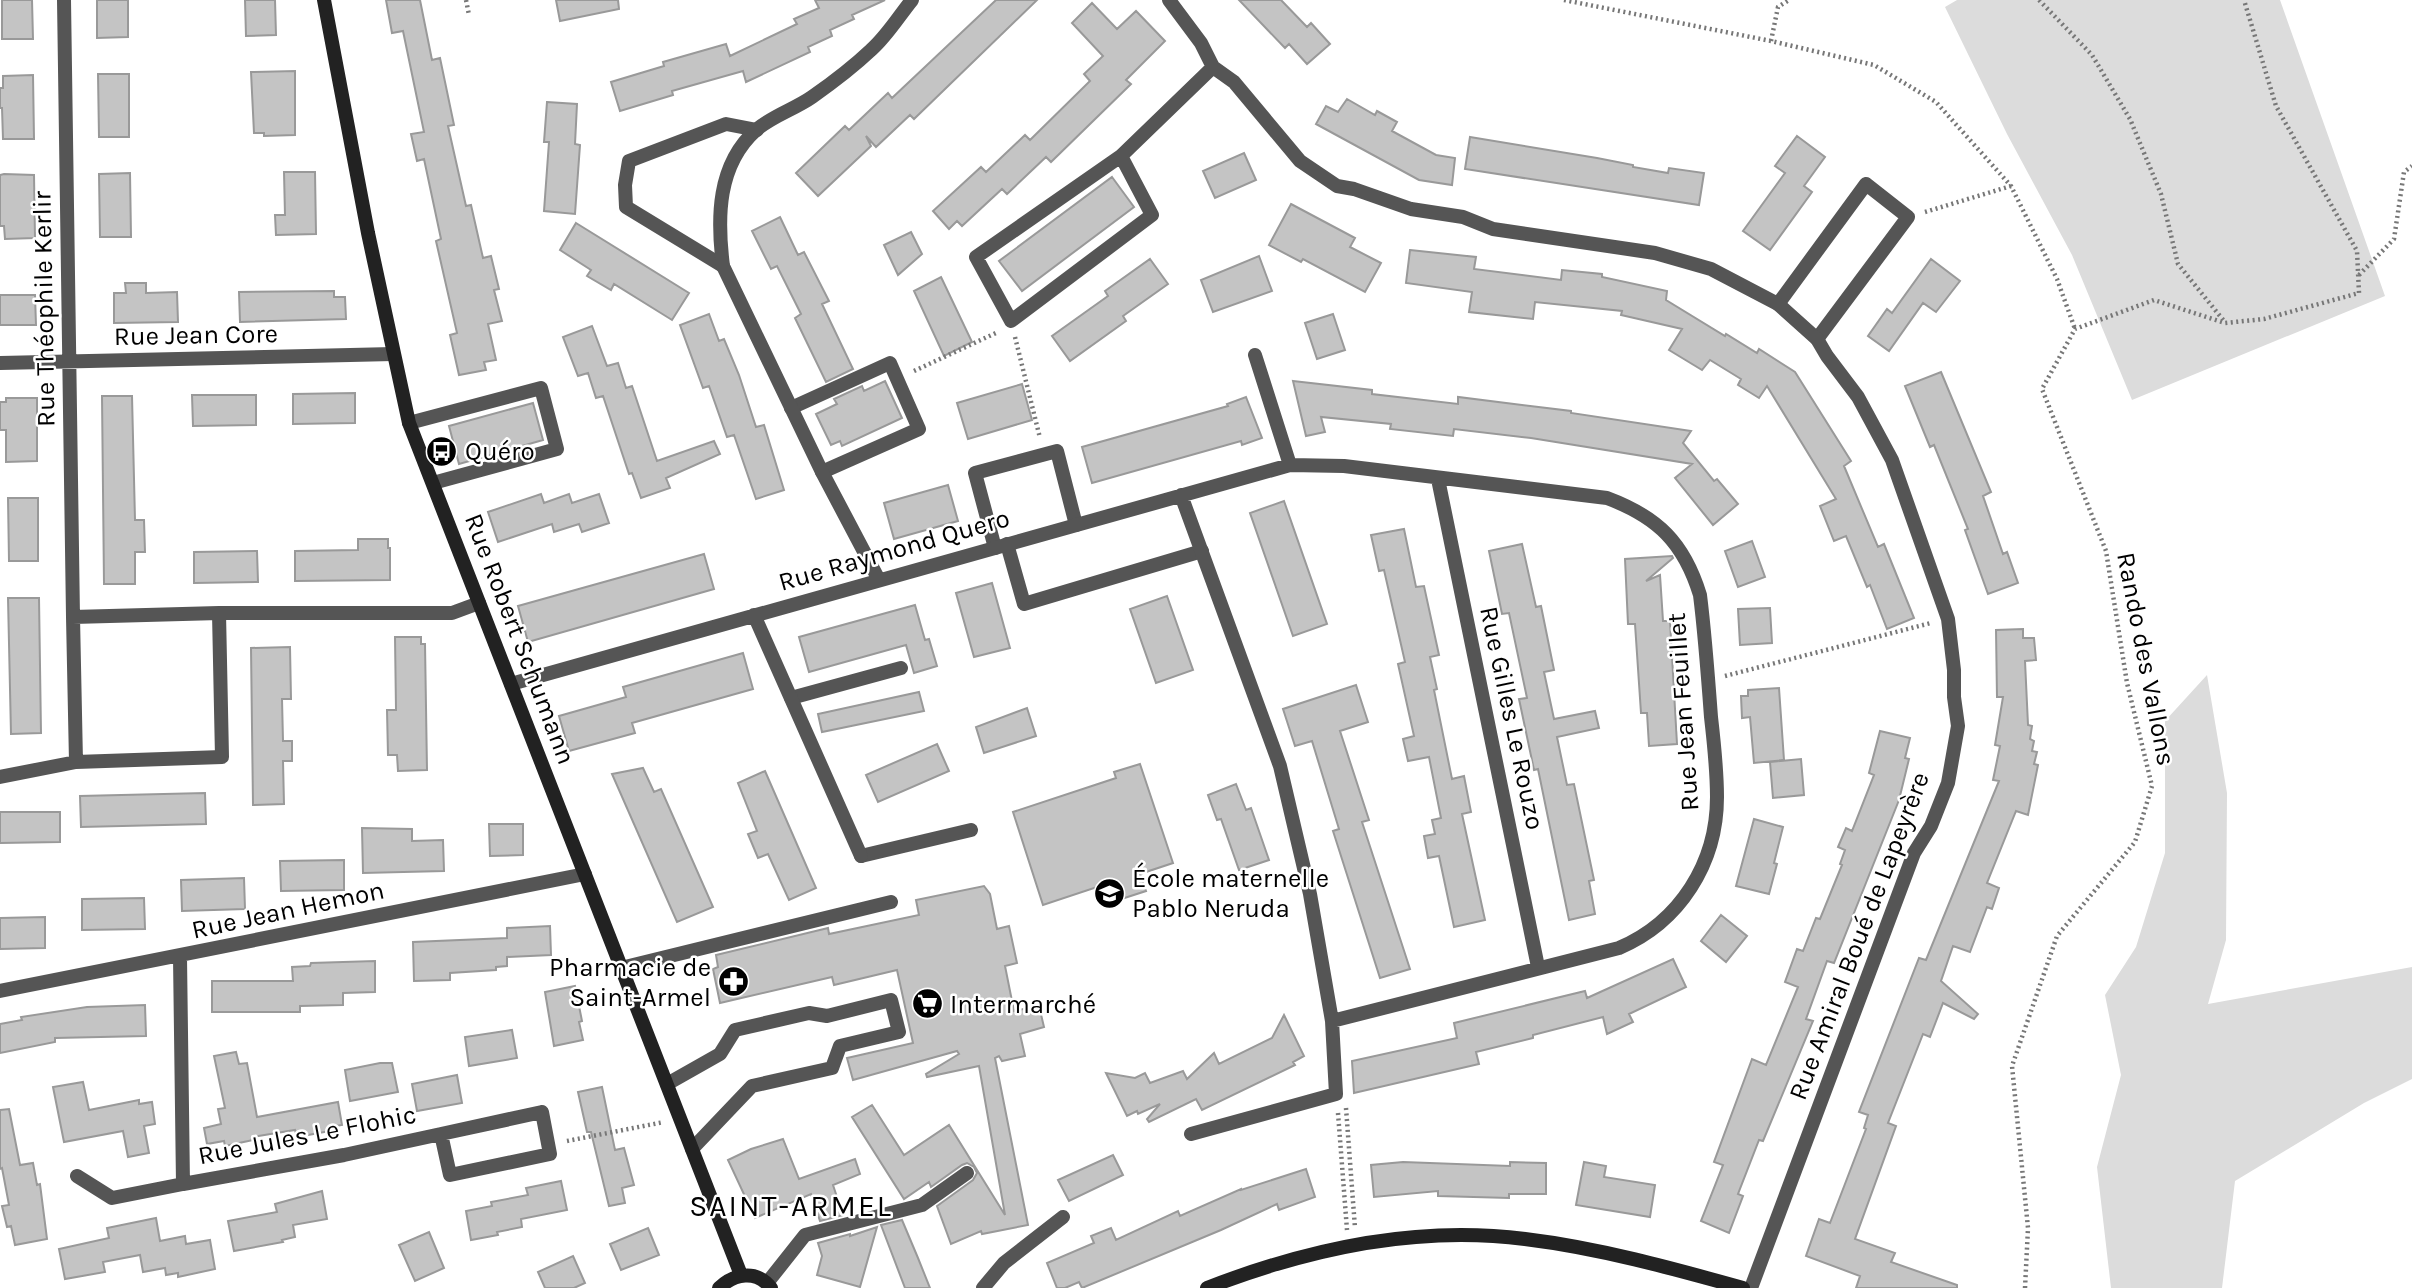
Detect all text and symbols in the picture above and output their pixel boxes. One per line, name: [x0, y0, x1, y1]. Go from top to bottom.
street label: Rue Théophile Kerlir: [26, 190, 62, 427]
street label: Rue Jean Core: [114, 318, 278, 352]
bus stop icon: Quéro: [425, 434, 459, 468]
place label: Quéro: [465, 436, 535, 467]
street label: Rue Raymond Quero: [775, 502, 1013, 598]
street label: Rue Robert Schumann: [458, 509, 582, 769]
street label: Rando des Vallons: [2110, 550, 2182, 768]
street label: Rue Gilles Le Rouzo: [1473, 603, 1551, 833]
street label: Rue Jean Feuillet: [1661, 612, 1705, 812]
street label: Rue Amiral Boué de Lapeyrère: [1782, 768, 1936, 1104]
place label: École maternelle Pablo Neruda: [1132, 862, 1329, 924]
street label: Rue Jean Hemon: [189, 874, 387, 946]
school or university icon: École maternelle Pablo Neruda: [1092, 876, 1126, 910]
place label: Pharmacie de Saint-Armel: [549, 952, 711, 1013]
pharmacy icon: Pharmacie de Saint-Armel: [717, 965, 751, 999]
supermarket icon: Intermarché: [910, 987, 944, 1021]
place label: Intermarché: [950, 989, 1096, 1020]
street label: Rue Jules Le Flohic: [195, 1099, 419, 1171]
district label: SAINT-ARMEL: [689, 1188, 893, 1224]

